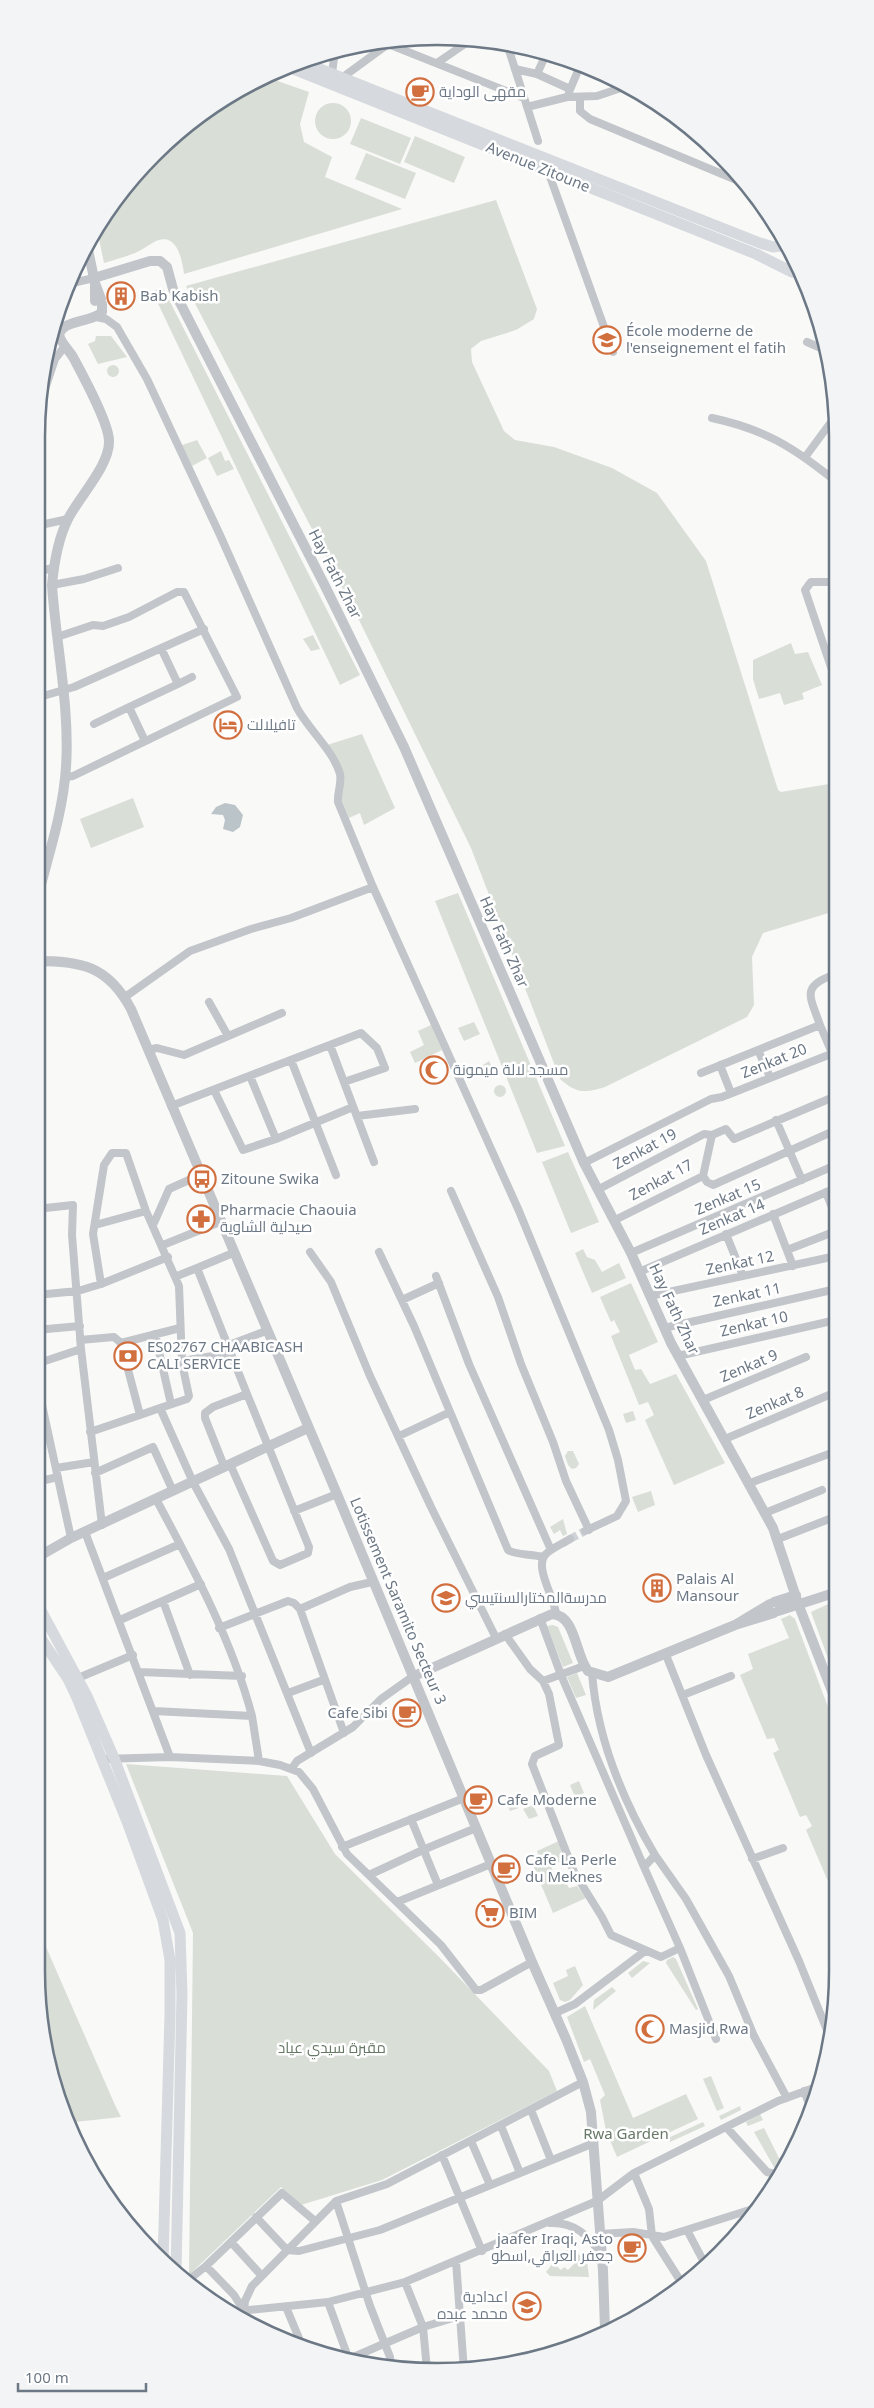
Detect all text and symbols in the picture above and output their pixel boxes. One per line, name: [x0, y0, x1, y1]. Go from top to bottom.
cafe icon: مقهى الوداية: [405, 77, 435, 107]
place label: مقهى الوداية: [439, 81, 526, 102]
street label: Avenue Zitoune: [483, 136, 593, 196]
building icon: Bab Kabish: [106, 281, 136, 311]
place label: Bab Kabish: [140, 285, 219, 305]
place label: École moderne de l'enseignement el fatih: [626, 320, 786, 357]
school or university icon: École moderne de l'enseignement el fatih: [592, 325, 622, 355]
street label: Hay Fath Zhar: [305, 525, 367, 622]
hotel icon: تافيلالت: [213, 710, 243, 740]
place label: تافيلالت: [247, 714, 295, 734]
street label: Hay Fath Zhar: [476, 893, 534, 991]
street label: Zenkat 20: [738, 1038, 809, 1082]
mosque icon: مسجد لالة ميمونة: [419, 1055, 449, 1085]
place label: مسجد لالة ميمونة: [453, 1059, 568, 1079]
street label: Zenkat 19: [609, 1123, 680, 1173]
street label: Zenkat 17: [625, 1154, 696, 1204]
bus stop icon: Zitoune Swika: [187, 1164, 217, 1194]
place label: Zitoune Swika: [221, 1168, 319, 1188]
street label: Zenkat 15: [692, 1173, 763, 1219]
street label: Zenkat 14: [696, 1193, 768, 1239]
place label: Pharmacie Chaouia صيدلية الشاوية: [220, 1199, 357, 1236]
pharmacy icon: Pharmacie Chaouia صيدلية الشاوية: [186, 1204, 216, 1234]
street label: Zenkat 12: [704, 1245, 776, 1279]
street label: Hay Fath Zhar: [645, 1260, 705, 1357]
street label: Zenkat 11: [711, 1277, 783, 1311]
street label: Zenkat 10: [718, 1305, 790, 1341]
place label: ES02767 CHAABICASH CALI SERVICE: [147, 1336, 303, 1373]
bank icon: ES02767 CHAABICASH CALI SERVICE: [113, 1341, 143, 1371]
street label: Zenkat 9: [717, 1344, 780, 1386]
street label: Zenkat 8: [743, 1381, 806, 1423]
street label: Lotissement Saramito Secteur 3: [346, 1494, 452, 1707]
place label: Palais Al Mansour: [676, 1568, 739, 1605]
building icon: Palais Al Mansour: [642, 1573, 672, 1603]
school or university icon: مدرسةالمختارالسنتيسي: [431, 1583, 461, 1613]
place label: مدرسةالمختارالسنتيسي: [465, 1587, 607, 1610]
cafe icon: Cafe Sibi: [392, 1698, 422, 1728]
place label: Cafe Sibi: [327, 1702, 388, 1722]
cafe icon: Cafe Moderne: [463, 1785, 493, 1815]
place label: Cafe Moderne: [497, 1789, 597, 1809]
place label: Cafe La Perle du Meknes: [525, 1849, 617, 1886]
cafe icon: Cafe La Perle du Meknes: [491, 1854, 521, 1884]
supermarket icon: BIM: [475, 1898, 505, 1928]
place label: BIM: [509, 1902, 537, 1922]
mosque icon: Masjid Rwa: [635, 2014, 665, 2044]
place label: Masjid Rwa: [669, 2018, 749, 2038]
park label: مقبرة سيدي عياد: [278, 2037, 386, 2060]
park label: Rwa Garden: [583, 2123, 669, 2143]
place label: jaafer Iraqi, Asto جعفر العراقي,اسطو: [491, 2228, 613, 2268]
cafe icon: jaafer Iraqi, Asto جعفر العراقي,اسطو: [617, 2233, 647, 2263]
place label: اعدادية محمد عبده: [437, 2286, 508, 2323]
school or university icon: اعدادية محمد عبده: [512, 2291, 542, 2321]
scale bar: [18, 2360, 145, 2392]
text: 100 m: [25, 2367, 69, 2387]

